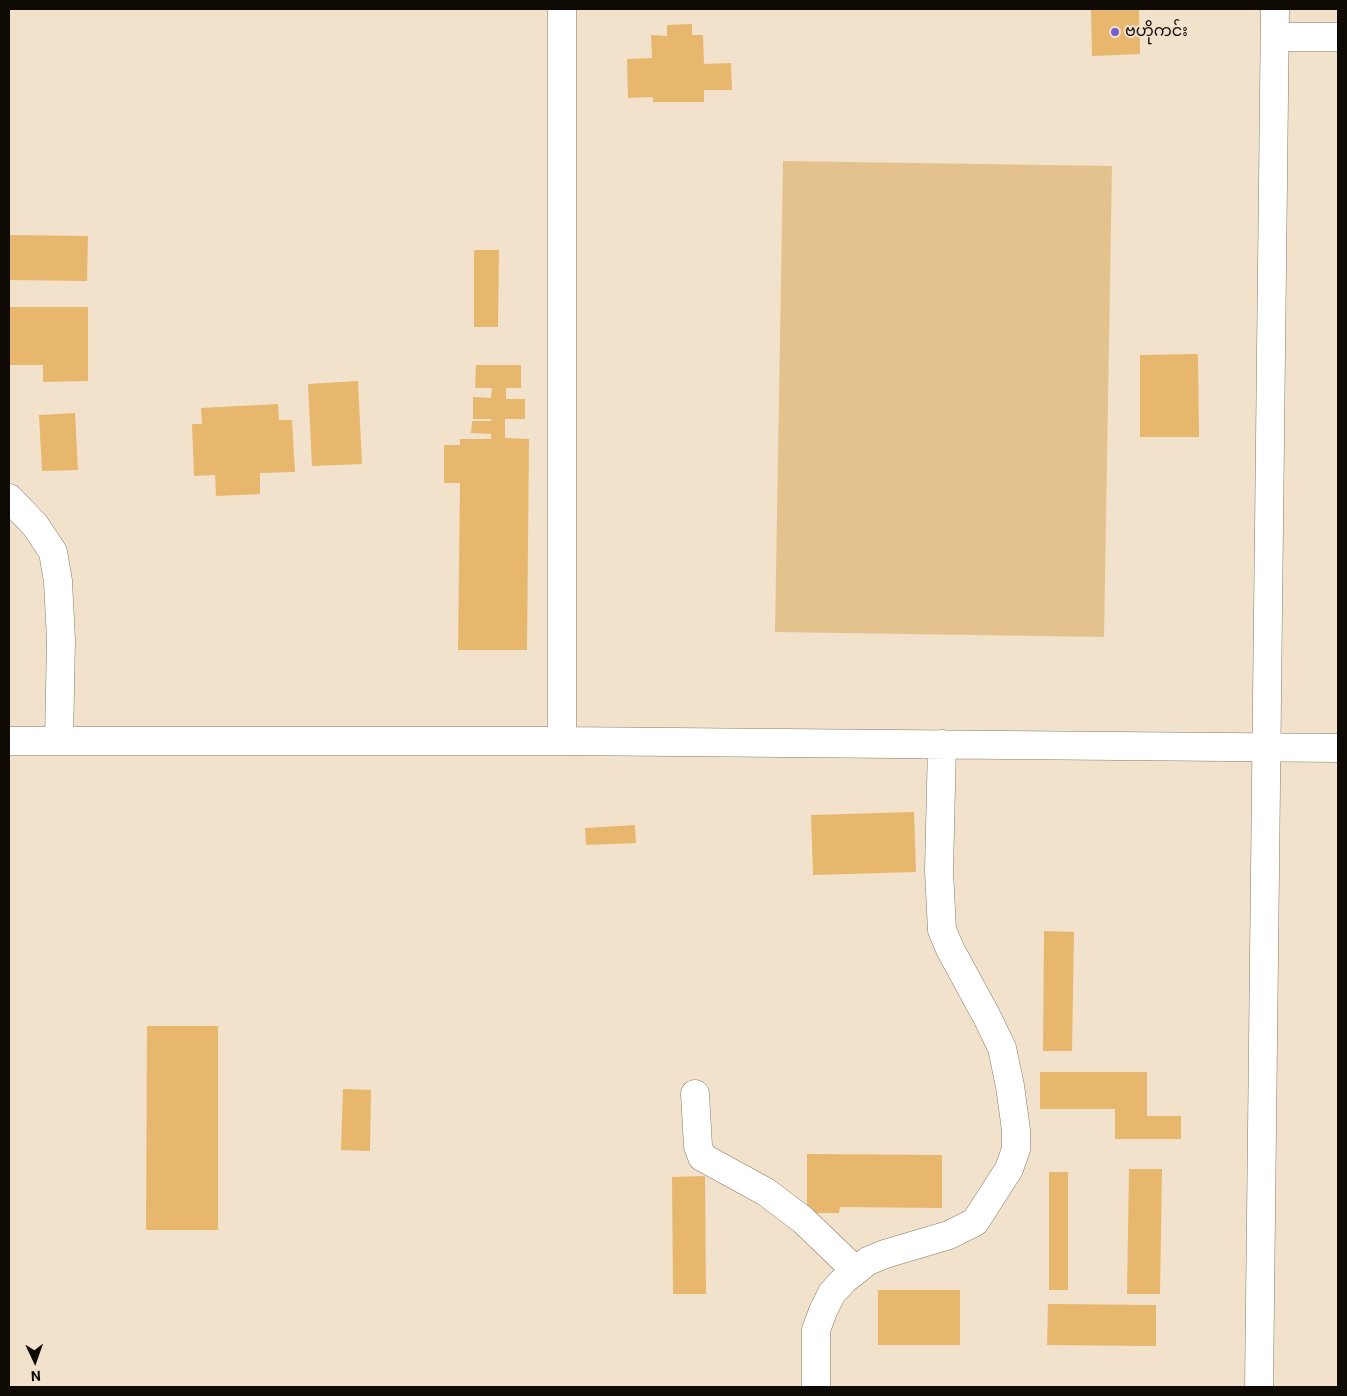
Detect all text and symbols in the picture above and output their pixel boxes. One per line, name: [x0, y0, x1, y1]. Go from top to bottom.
place label: ဗဟိုကင်း: [1125, 22, 1188, 42]
marker: ဗဟိုကင်း: [1109, 26, 1121, 38]
north arrow: [10, 1336, 60, 1386]
text: N: [30, 1368, 41, 1384]

